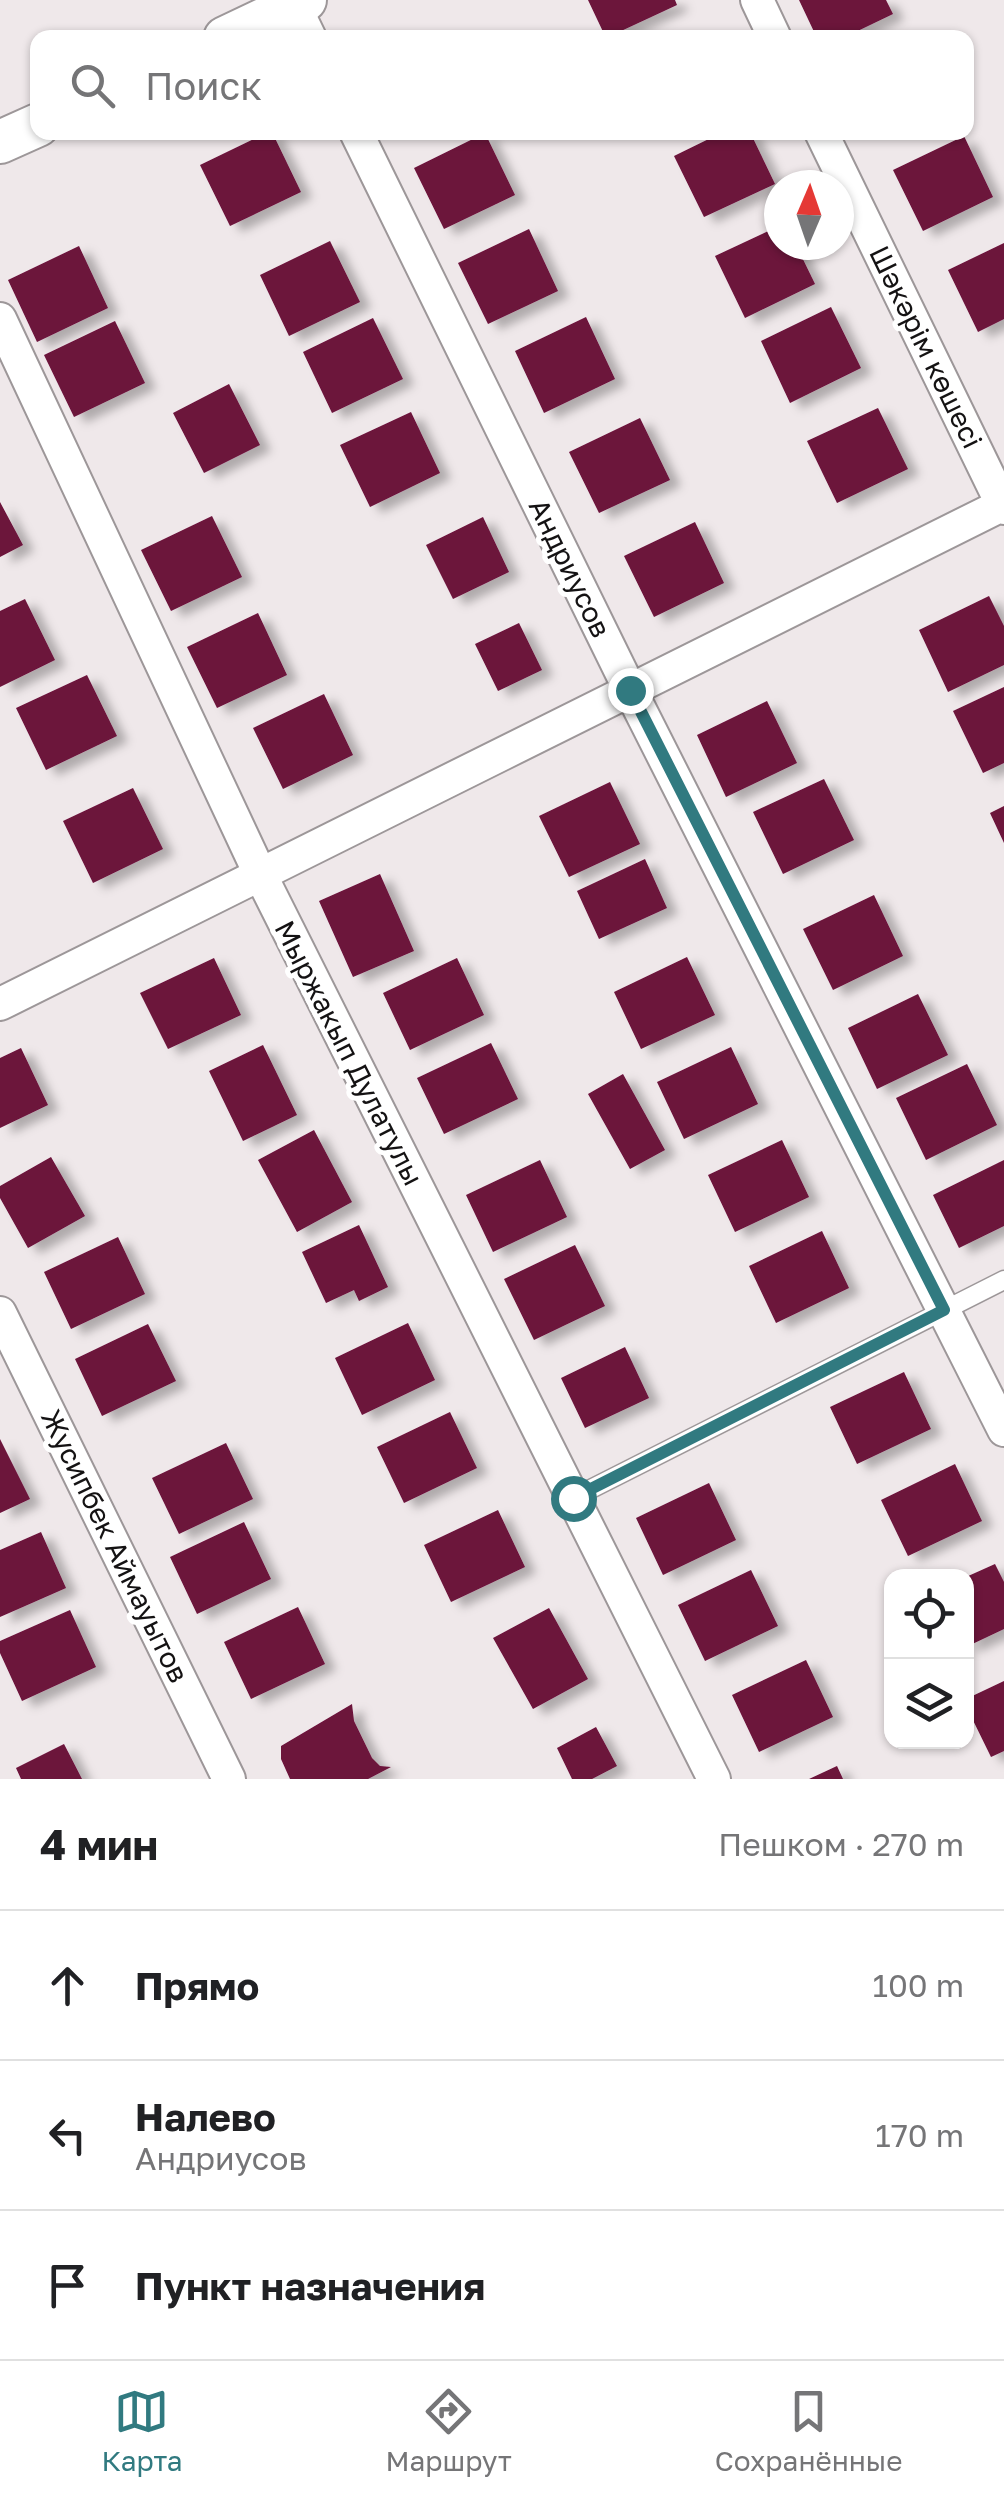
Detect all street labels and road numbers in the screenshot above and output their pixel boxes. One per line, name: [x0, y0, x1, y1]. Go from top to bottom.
street label: Шәкәрім көшесі: [863, 240, 990, 453]
street label: Андриусов: [523, 493, 618, 642]
street label: Мыржакып Дулатулы: [268, 915, 431, 1191]
street label: Жусипбек Аймауытов: [35, 1404, 196, 1688]

